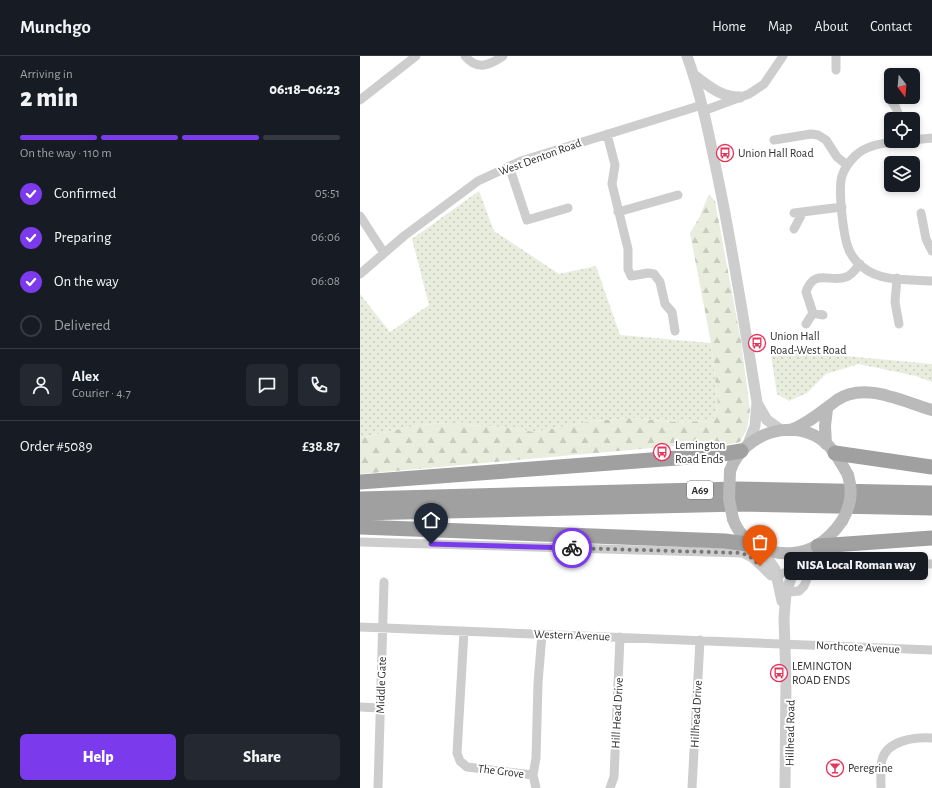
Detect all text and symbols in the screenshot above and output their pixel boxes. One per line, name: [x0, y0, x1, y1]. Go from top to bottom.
text: Munchgo: [20, 18, 91, 37]
text: Home: [712, 20, 746, 34]
text: Map: [768, 20, 792, 34]
text: About: [814, 20, 848, 34]
text: Contact: [870, 20, 912, 34]
text: Arriving in: [20, 68, 73, 81]
north arrow: [884, 68, 920, 104]
map controls: [884, 68, 920, 192]
text: 06:18–06:23: [269, 82, 340, 97]
text: 2 min: [20, 85, 78, 111]
button: locate: [884, 112, 920, 148]
street label: West Denton Road: [497, 136, 583, 178]
bus stop icon: Union Hall Road: [715, 143, 735, 163]
text: On the way · 110 m: [20, 147, 112, 160]
place label: Union Hall Road: [738, 147, 814, 159]
button: layers: [884, 156, 920, 192]
icon: check: [20, 183, 42, 205]
text: Confirmed: [54, 186, 116, 201]
text: 05:51: [315, 187, 340, 200]
icon: check: [20, 227, 42, 249]
text: Preparing: [54, 230, 111, 245]
text: 06:06: [311, 231, 340, 244]
icon: check: [20, 271, 42, 293]
text: On the way: [54, 274, 119, 289]
text: 06:08: [311, 275, 340, 288]
text: Delivered: [54, 318, 111, 333]
place label: Union Hall Road-West Road: [770, 330, 846, 356]
bus stop icon: Union Hall Road-West Road: [747, 333, 767, 353]
button: person: [20, 364, 62, 406]
button: chat: [246, 364, 288, 406]
button: phone: [298, 364, 340, 406]
text: Alex: [72, 369, 99, 384]
text: Courier · 4.7: [72, 387, 131, 400]
text: Order #5089: [20, 439, 92, 454]
text: £38.87: [302, 439, 340, 454]
place label: Lemington Road Ends: [675, 439, 726, 465]
bus stop icon: Lemington Road Ends: [652, 442, 672, 462]
road number: A69: [687, 481, 713, 499]
pin: [414, 503, 448, 544]
icon: home: [420, 509, 442, 531]
pin: [743, 525, 777, 566]
courier: [552, 528, 592, 568]
icon: bag: [749, 531, 771, 553]
icon: bike: [561, 537, 583, 559]
callout: NISA Local Roman way: [784, 552, 928, 580]
text: NISA Local Roman way: [796, 559, 916, 572]
street label: Western Avenue: [534, 628, 610, 642]
street label: Northcote Avenue: [816, 639, 900, 655]
street label: Middle Gate: [374, 656, 388, 714]
place label: LEMINGTON ROAD ENDS: [792, 660, 852, 686]
bus stop icon: LEMINGTON ROAD ENDS: [769, 663, 789, 683]
street label: Hill Head Drive: [609, 677, 625, 749]
street label: Hillhead Drive: [688, 680, 704, 748]
street label: Hillhead Road: [783, 700, 797, 766]
button: Help: [20, 734, 176, 780]
button: Share: [184, 734, 340, 780]
bar icon: Peregrine: [825, 758, 845, 778]
street label: The Grove: [477, 762, 525, 780]
place label: Peregrine: [848, 762, 893, 774]

